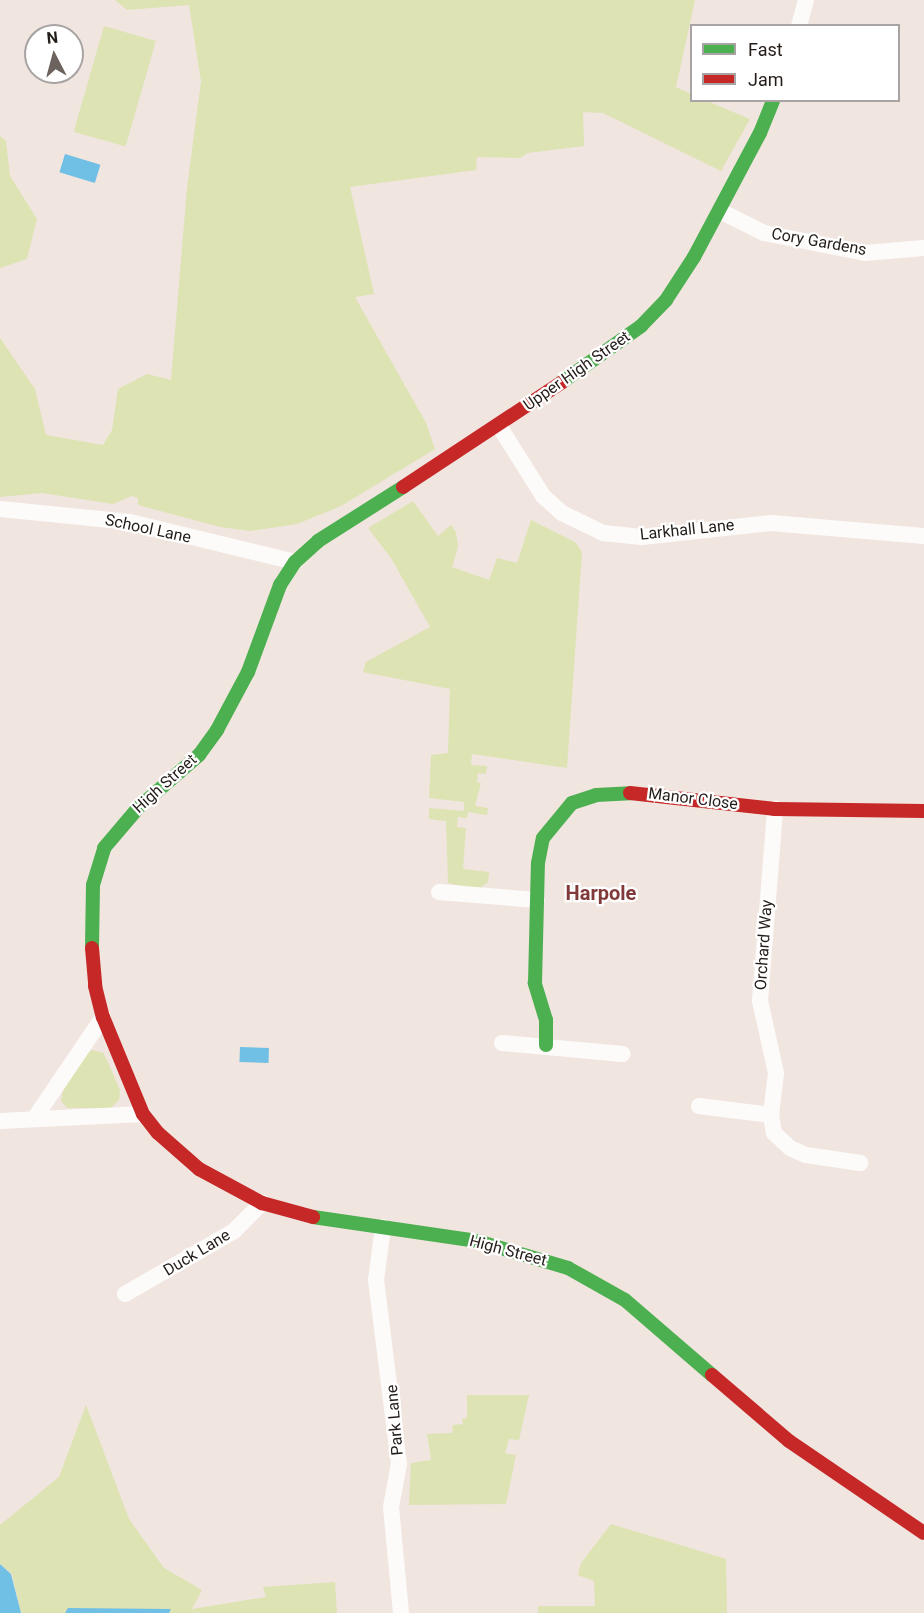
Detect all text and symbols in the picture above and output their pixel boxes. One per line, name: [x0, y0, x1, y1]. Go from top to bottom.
north arrow: [24, 24, 84, 84]
legend: [690, 24, 900, 102]
text: N: [46, 28, 59, 48]
text: Fast: [748, 39, 783, 60]
text: Jam: [748, 69, 784, 90]
street label: Cory Gardens: [770, 224, 868, 260]
street label: Upper High Street: [520, 327, 634, 415]
street label: School Lane: [103, 511, 193, 547]
street label: Larkhall Lane: [639, 516, 735, 544]
street label: High Street: [129, 750, 201, 818]
street label: Manor Close: [647, 784, 739, 814]
district label: Harpole: [566, 881, 636, 905]
street label: Orchard Way: [751, 899, 777, 991]
street label: Duck Lane: [160, 1226, 234, 1280]
street label: High Street: [467, 1231, 549, 1271]
street label: Park Lane: [382, 1384, 408, 1456]

